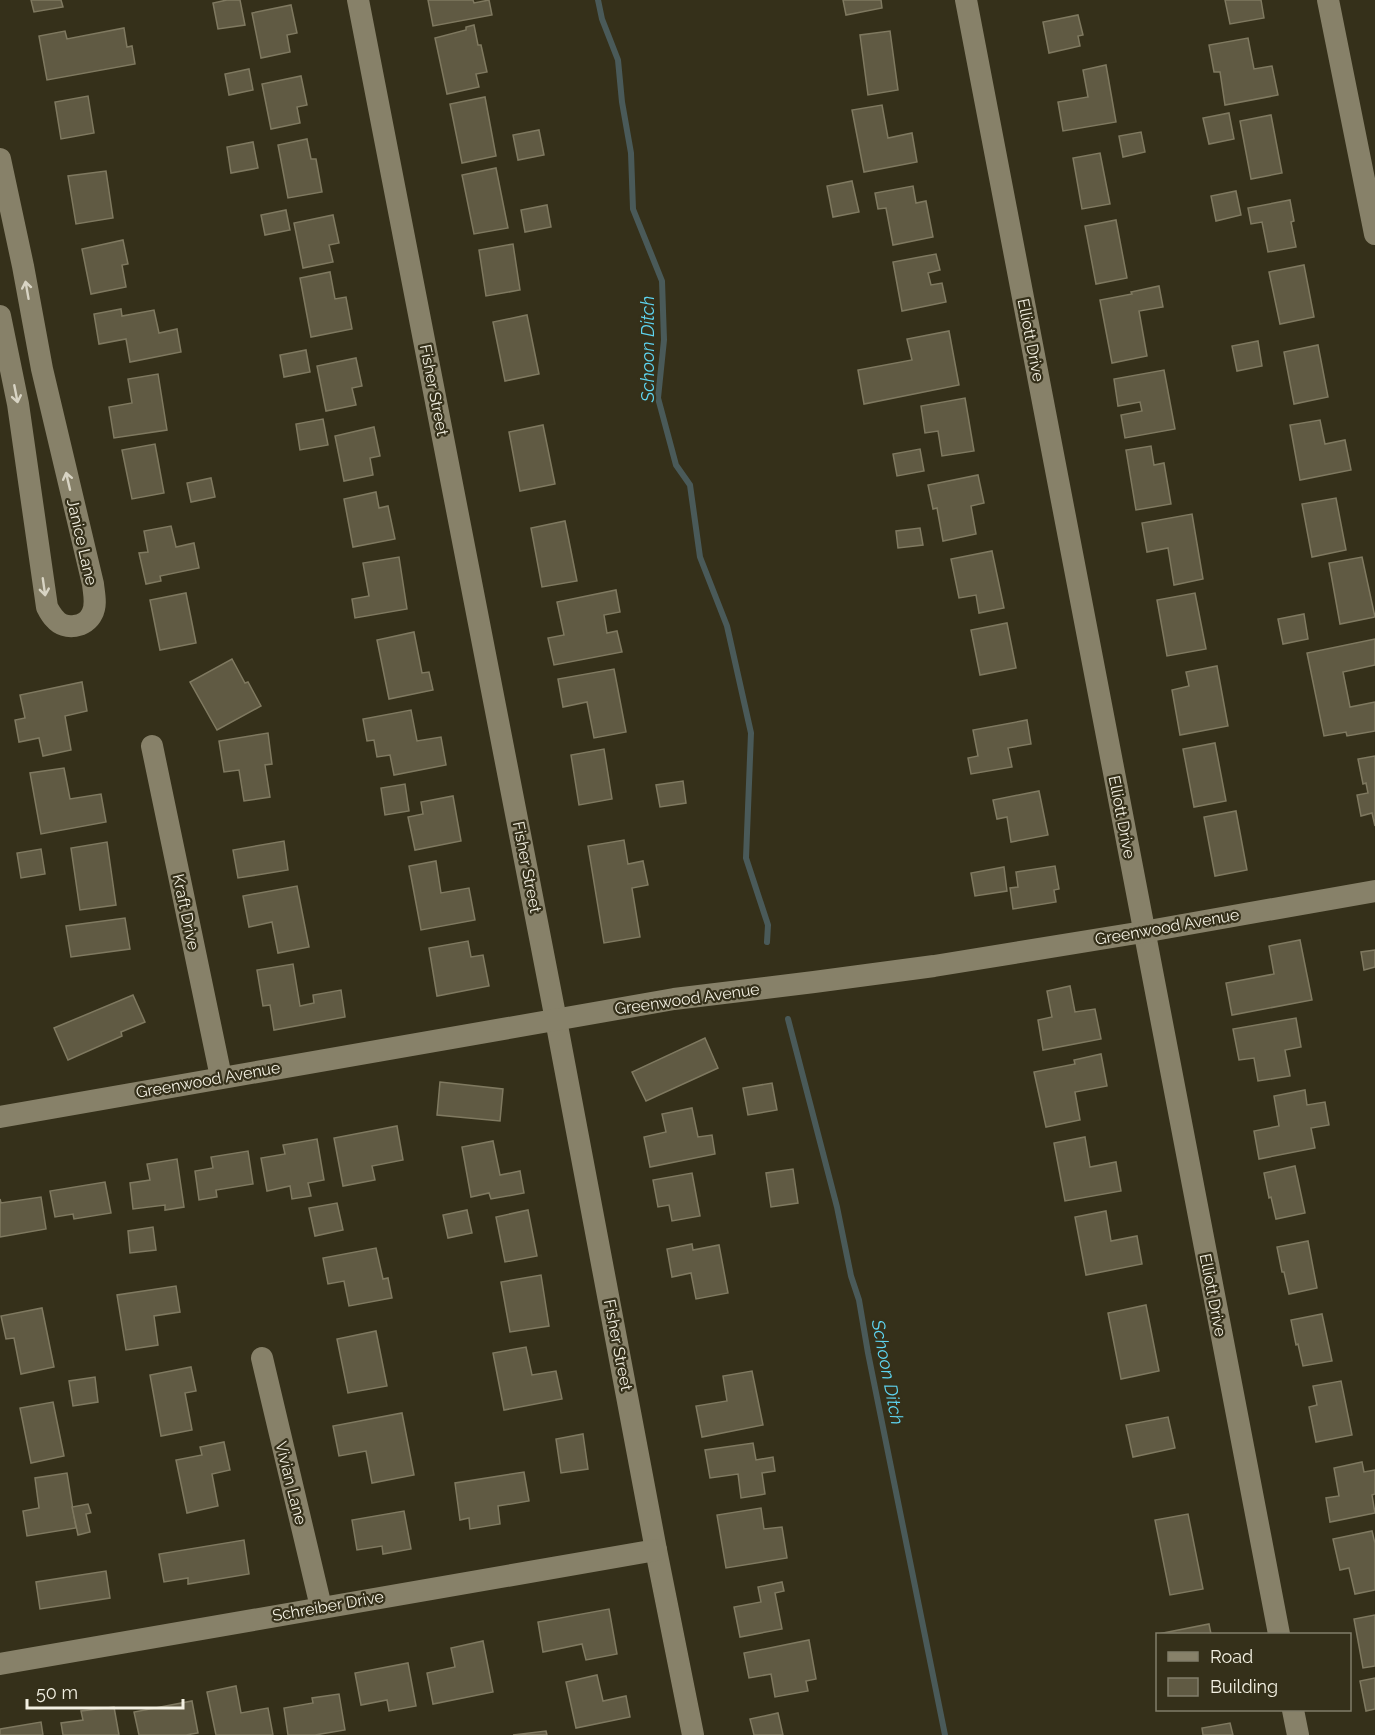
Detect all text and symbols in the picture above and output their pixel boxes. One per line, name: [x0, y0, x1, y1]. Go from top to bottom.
one-way arrow: [22, 281, 33, 300]
water label: Schoon Ditch: [637, 296, 658, 403]
street label: Elliott Drive: [1014, 297, 1048, 383]
street label: Fisher Street: [416, 343, 452, 438]
one-way arrow: [11, 383, 22, 403]
one-way arrow: [62, 472, 74, 491]
street label: Janice Lane: [63, 497, 101, 587]
one-way arrow: [39, 576, 50, 596]
street label: Elliott Drive: [1105, 774, 1139, 860]
street label: Fisher Street: [509, 820, 545, 915]
street label: Kraft Drive: [169, 872, 203, 952]
street label: Greenwood Avenue: [1093, 905, 1241, 949]
street label: Greenwood Avenue: [613, 979, 761, 1019]
street label: Greenwood Avenue: [134, 1058, 282, 1102]
street label: Elliott Drive: [1196, 1252, 1230, 1338]
street label: Fisher Street: [600, 1298, 636, 1393]
water label: Schoon Ditch: [867, 1317, 908, 1426]
street label: Vivian Lane: [271, 1439, 311, 1527]
street label: Schreiber Drive: [271, 1587, 385, 1625]
legend: [1156, 1633, 1351, 1711]
text: Road: [1210, 1646, 1253, 1667]
scale bar: [27, 1672, 183, 1710]
text: Building: [1210, 1676, 1278, 1697]
text: 50 m: [36, 1682, 78, 1703]

